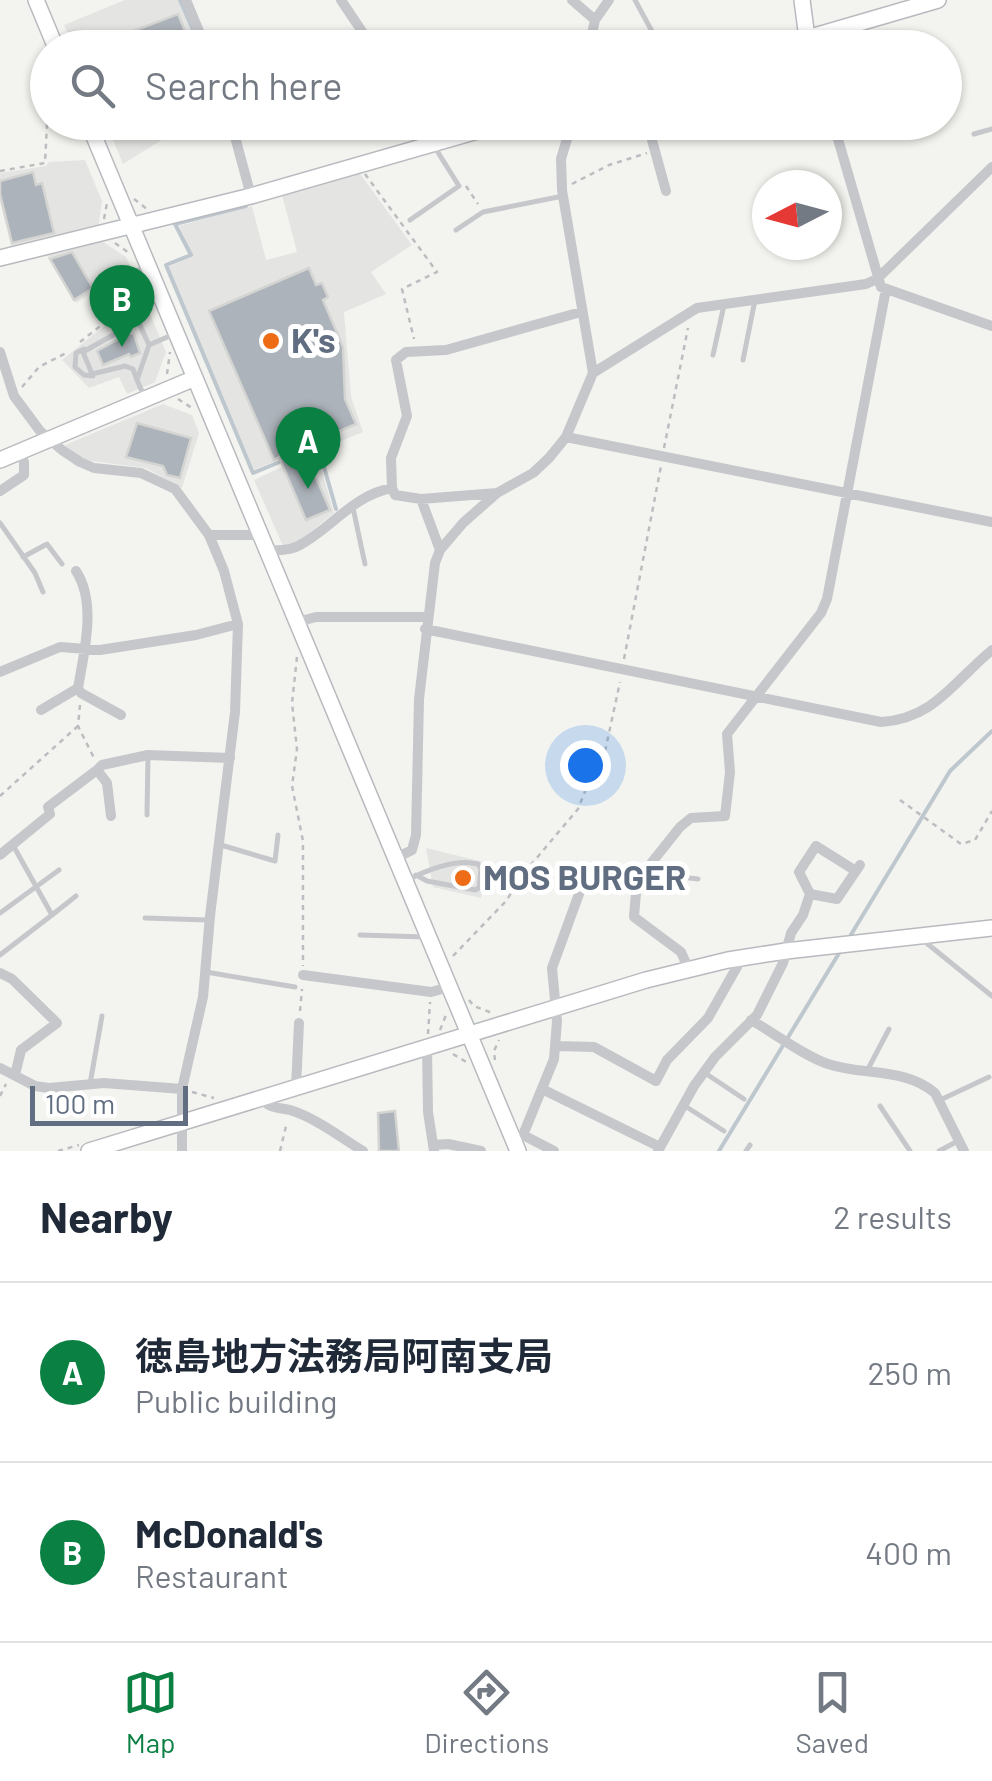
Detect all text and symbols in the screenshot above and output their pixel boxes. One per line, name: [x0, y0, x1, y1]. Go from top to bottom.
search box: [30, 30, 962, 140]
icon: search: [65, 58, 120, 113]
text: Search here: [145, 62, 343, 108]
north arrow: [752, 170, 842, 260]
pin: B: [90, 264, 154, 347]
place label: K's: [291, 318, 336, 360]
marker: K's: [260, 330, 282, 352]
pin: A: [276, 406, 340, 489]
your location: [560, 740, 611, 791]
place label: MOS BURGER: [483, 855, 686, 897]
marker: MOS BURGER: [452, 867, 474, 889]
scale bar: [30, 1081, 188, 1126]
text: 100 m: [45, 1086, 115, 1120]
text: Nearby: [40, 1191, 173, 1241]
text: 2 results: [833, 1197, 952, 1235]
text: 徳島地方法務局阿南支局: [135, 1332, 553, 1378]
text: A: [62, 1353, 83, 1391]
text: 250 m: [867, 1353, 952, 1391]
text: Public building: [135, 1381, 337, 1419]
text: McDonald's: [135, 1510, 323, 1556]
text: B: [63, 1533, 82, 1571]
text: 400 m: [865, 1533, 952, 1571]
text: Restaurant: [135, 1556, 289, 1594]
tab: Map: [123, 1665, 178, 1759]
tab: Directions: [424, 1665, 549, 1759]
tab: Saved: [795, 1665, 869, 1759]

